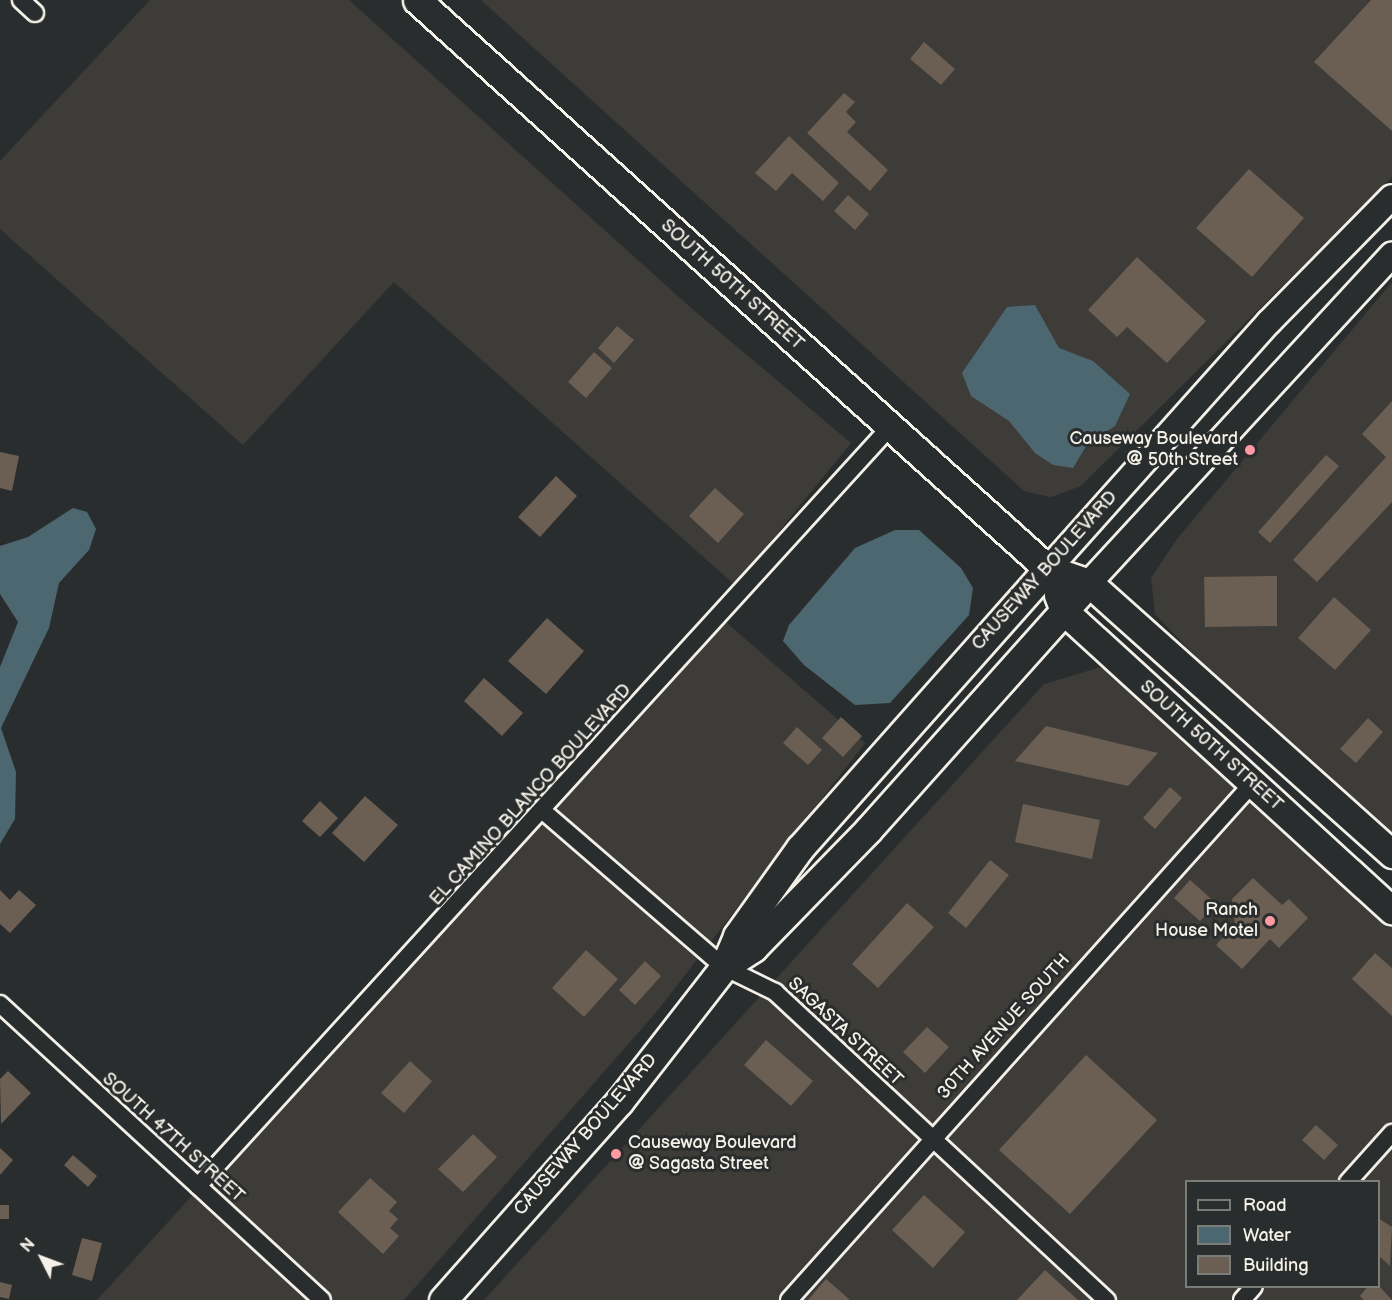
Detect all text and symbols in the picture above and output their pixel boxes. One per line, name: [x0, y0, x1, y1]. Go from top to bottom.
street label: SOUTH 50TH STREET: [656, 215, 808, 355]
place label: Causeway Boulevard @ 50th Street: [1068, 429, 1238, 472]
marker: Causeway Boulevard @ 50th Street: [1243, 443, 1257, 457]
street label: CAUSEWAY BOULEVARD: [968, 487, 1122, 655]
street label: SOUTH 50TH STREET: [1135, 676, 1287, 816]
street label: EL CAMINO BLANCO BOULEVARD: [426, 680, 636, 910]
place label: Ranch House Motel: [1155, 900, 1258, 942]
marker: Ranch House Motel: [1263, 914, 1277, 928]
street label: 30TH AVENUE SOUTH: [933, 950, 1075, 1104]
street label: SAGASTA STREET: [783, 973, 907, 1091]
street label: CAUSEWAY BOULEVARD: [510, 1050, 662, 1220]
street label: SOUTH 47TH STREET: [97, 1068, 249, 1208]
place label: Causeway Boulevard @ Sagasta Street: [628, 1133, 798, 1176]
marker: Causeway Boulevard @ Sagasta Street: [609, 1147, 623, 1161]
legend: [1185, 1180, 1380, 1288]
text: Road: [1243, 1195, 1287, 1216]
text: Water: [1243, 1225, 1291, 1246]
north arrow: [12, 1228, 72, 1288]
text: N: [17, 1235, 39, 1256]
text: Building: [1243, 1255, 1309, 1276]

